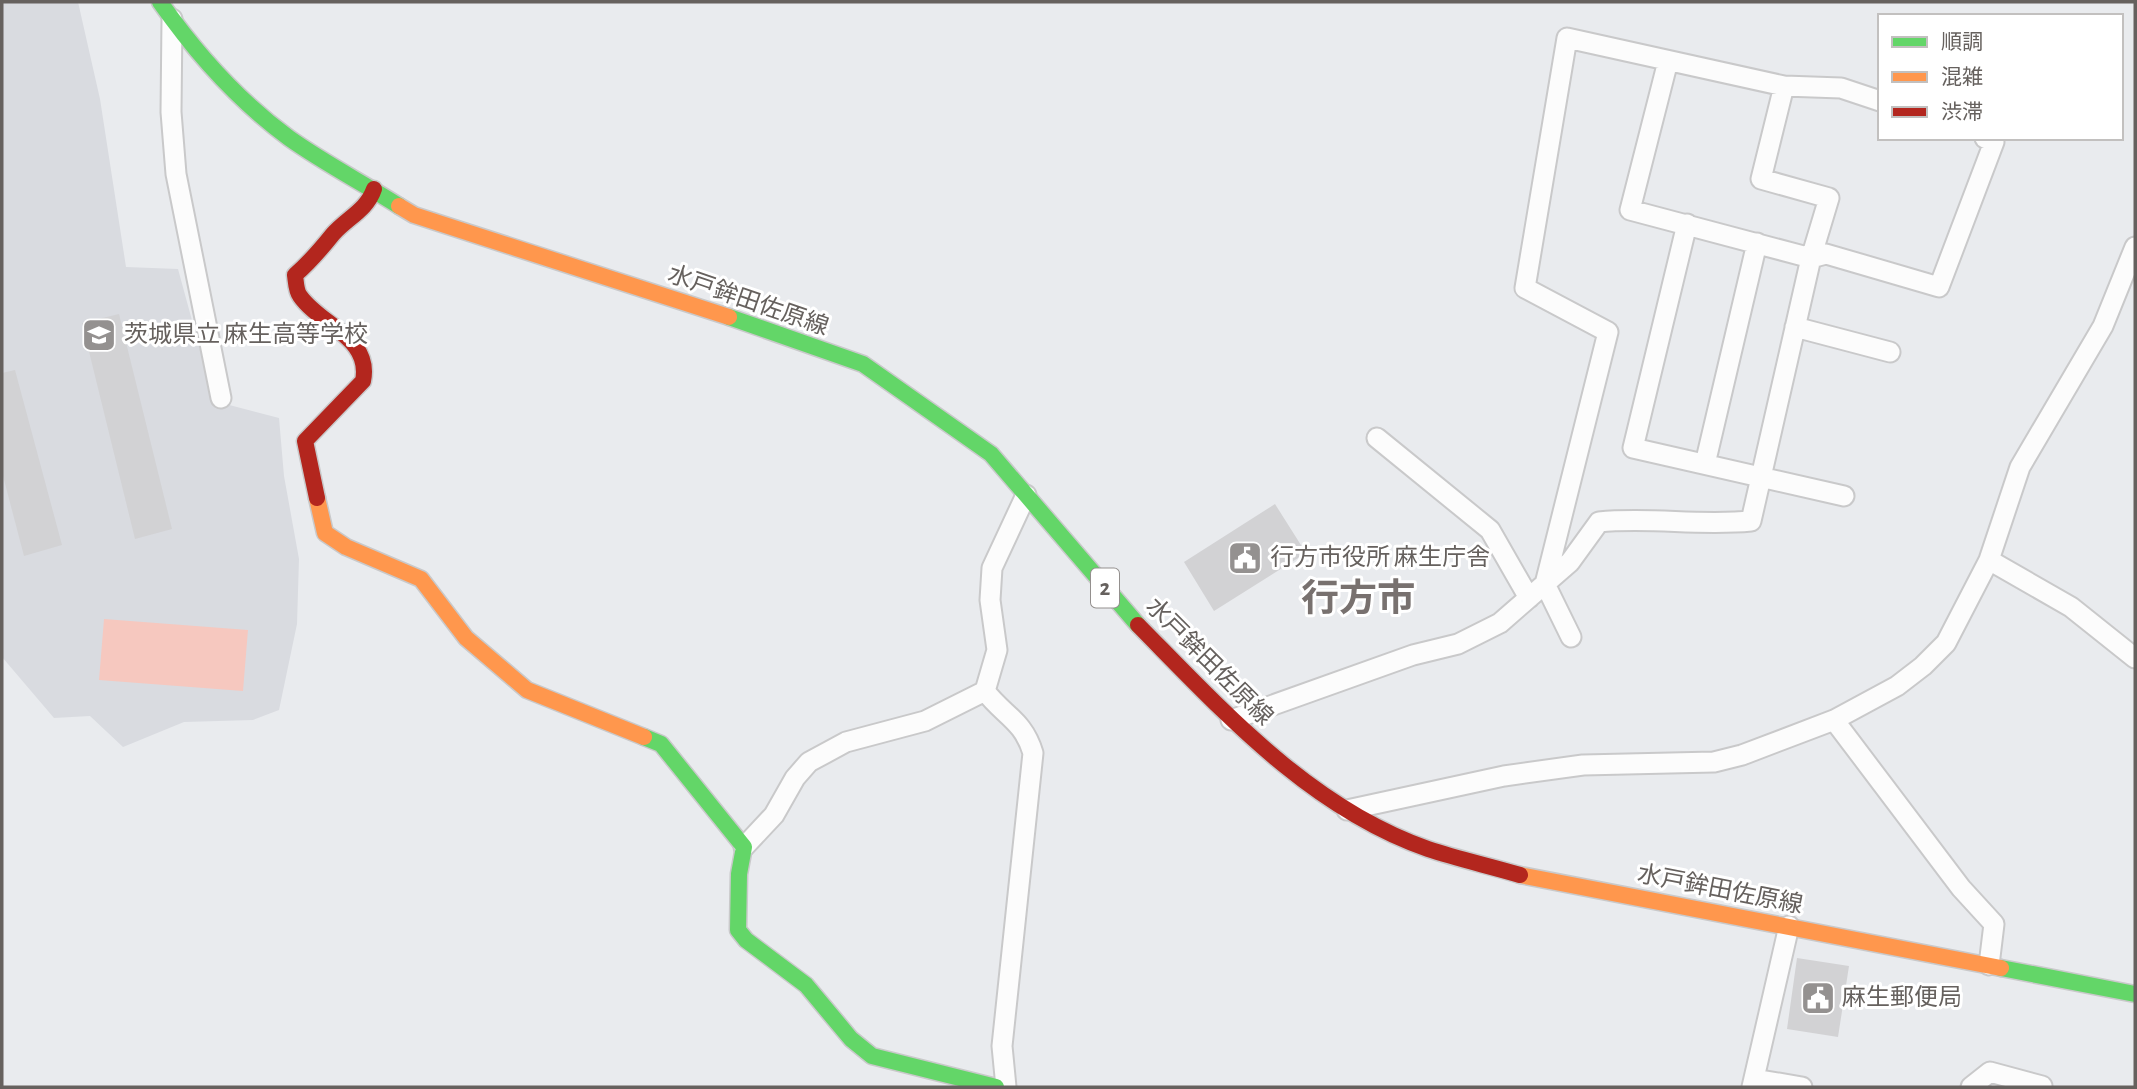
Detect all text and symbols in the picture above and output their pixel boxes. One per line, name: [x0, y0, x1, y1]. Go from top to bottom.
legend: [1878, 14, 2123, 140]
text: 順調: [1941, 31, 1983, 53]
text: 混雑: [1941, 66, 1983, 88]
text: 渋滞: [1941, 101, 1983, 123]
street label: 水戸鉾田佐原線: [665, 260, 832, 340]
school or university icon: 茨城県立 麻生高等学校: [80, 316, 118, 354]
place label: 茨城県立 麻生高等学校: [124, 321, 368, 347]
public building icon: 行方市役所 麻生庁舎: [1226, 539, 1264, 577]
place label: 行方市役所 麻生庁舎: [1270, 544, 1490, 570]
road number: 2: [1091, 568, 1119, 608]
district label: 行方市: [1301, 578, 1415, 619]
street label: 水戸鉾田佐原線: [1141, 593, 1278, 730]
street label: 水戸鉾田佐原線: [1635, 860, 1805, 918]
public building icon: 麻生郵便局: [1799, 979, 1837, 1017]
place label: 麻生郵便局: [1842, 984, 1962, 1010]

